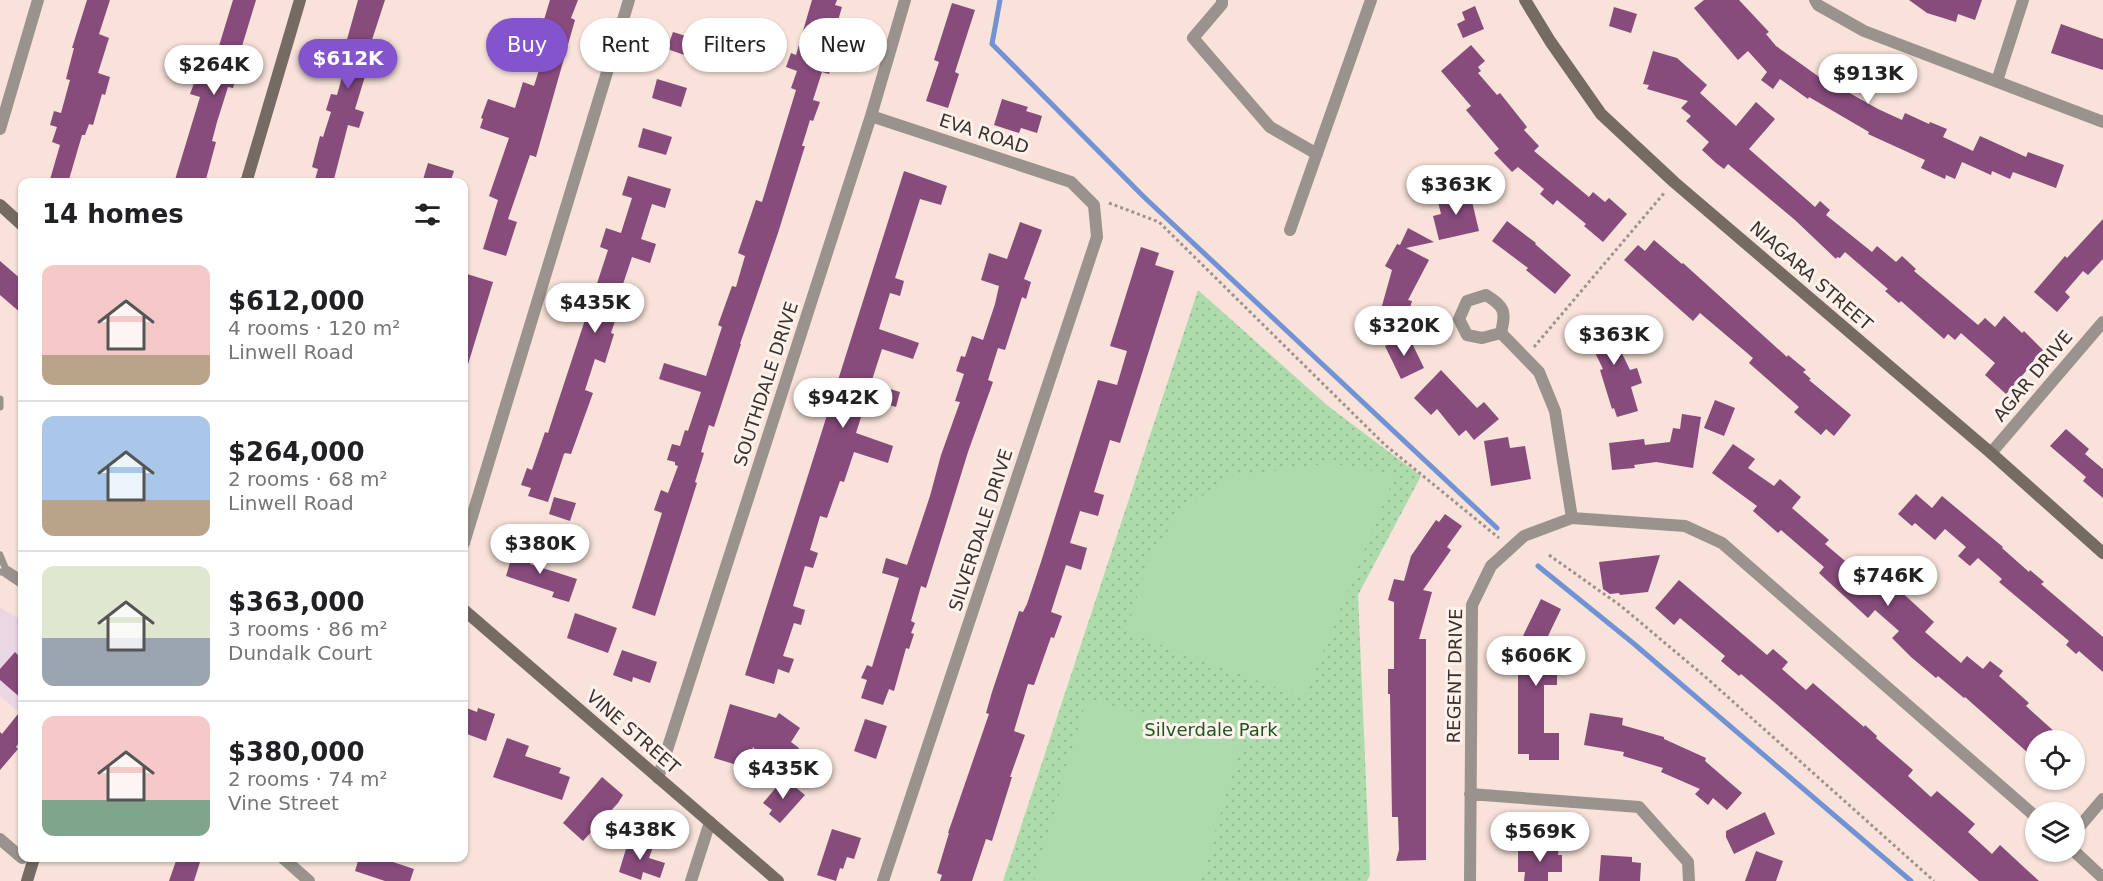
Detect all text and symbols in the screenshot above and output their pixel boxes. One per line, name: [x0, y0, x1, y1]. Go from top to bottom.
chip: Buy: [486, 18, 568, 72]
chip: Rent: [580, 18, 670, 72]
chip: Filters: [682, 18, 787, 72]
chip: New: [799, 18, 887, 72]
pin: $612K: [306, 39, 390, 90]
pin: $264K: [172, 45, 256, 96]
text: $612K: [312, 46, 384, 70]
text: $264K: [178, 52, 250, 76]
pin: $913K: [1826, 54, 1910, 105]
text: $913K: [1832, 61, 1904, 85]
street label: EVA ROAD: [937, 109, 1032, 158]
pin: $363K: [1414, 165, 1498, 216]
text: $363K: [1420, 172, 1492, 196]
icon: filters: [411, 198, 444, 231]
text: 14 homes: [42, 199, 184, 229]
street label: NIAGARA STREET: [1746, 217, 1878, 335]
pin: $435K: [553, 283, 637, 334]
text: $612,000: [228, 286, 365, 316]
icon: home: [90, 289, 162, 361]
text: $435K: [559, 290, 631, 314]
street label: SOUTHDALE DRIVE: [729, 299, 802, 469]
pin: $320K: [1362, 306, 1446, 357]
text: $320K: [1368, 313, 1440, 337]
pin: $363K: [1572, 315, 1656, 366]
text: 4 rooms · 120 m²: [228, 316, 400, 340]
text: $363K: [1578, 322, 1650, 346]
street label: AGAR DRIVE: [1989, 326, 2077, 425]
text: Linwell Road: [228, 340, 354, 364]
pin: $942K: [801, 378, 885, 429]
text: $942K: [807, 385, 879, 409]
text: $264,000: [228, 437, 365, 467]
icon: home: [90, 440, 162, 512]
street label: SILVERDALE DRIVE: [944, 446, 1017, 614]
text: 2 rooms · 68 m²: [228, 467, 388, 491]
text: Linwell Road: [228, 491, 354, 515]
pin: $380K: [498, 524, 582, 575]
text: $380K: [504, 531, 576, 555]
pin: $746K: [1846, 556, 1930, 607]
text: $746K: [1852, 563, 1924, 587]
text: $363,000: [228, 587, 365, 617]
icon: home: [90, 590, 162, 662]
street label: REGENT DRIVE: [1443, 608, 1466, 744]
text: 3 rooms · 86 m²: [228, 617, 388, 641]
pin: $606K: [1494, 636, 1578, 687]
text: Dundalk Court: [228, 641, 372, 665]
text: $606K: [1500, 643, 1572, 667]
street label: VINE STREET: [582, 685, 685, 779]
park label: Silverdale Park: [1144, 719, 1278, 740]
map controls: [2025, 730, 2085, 862]
button: locate: [2025, 730, 2085, 790]
text: $380,000: [228, 737, 365, 767]
icon: home: [90, 740, 162, 812]
pin: $435K: [741, 749, 825, 800]
text: $435K: [747, 756, 819, 780]
text: 2 rooms · 74 m²: [228, 767, 388, 791]
text: Vine Street: [228, 791, 339, 815]
button: layers: [2025, 802, 2085, 862]
pin: $438K: [598, 810, 682, 861]
pin: $569K: [1498, 812, 1582, 863]
text: $438K: [604, 817, 676, 841]
text: $569K: [1504, 819, 1576, 843]

